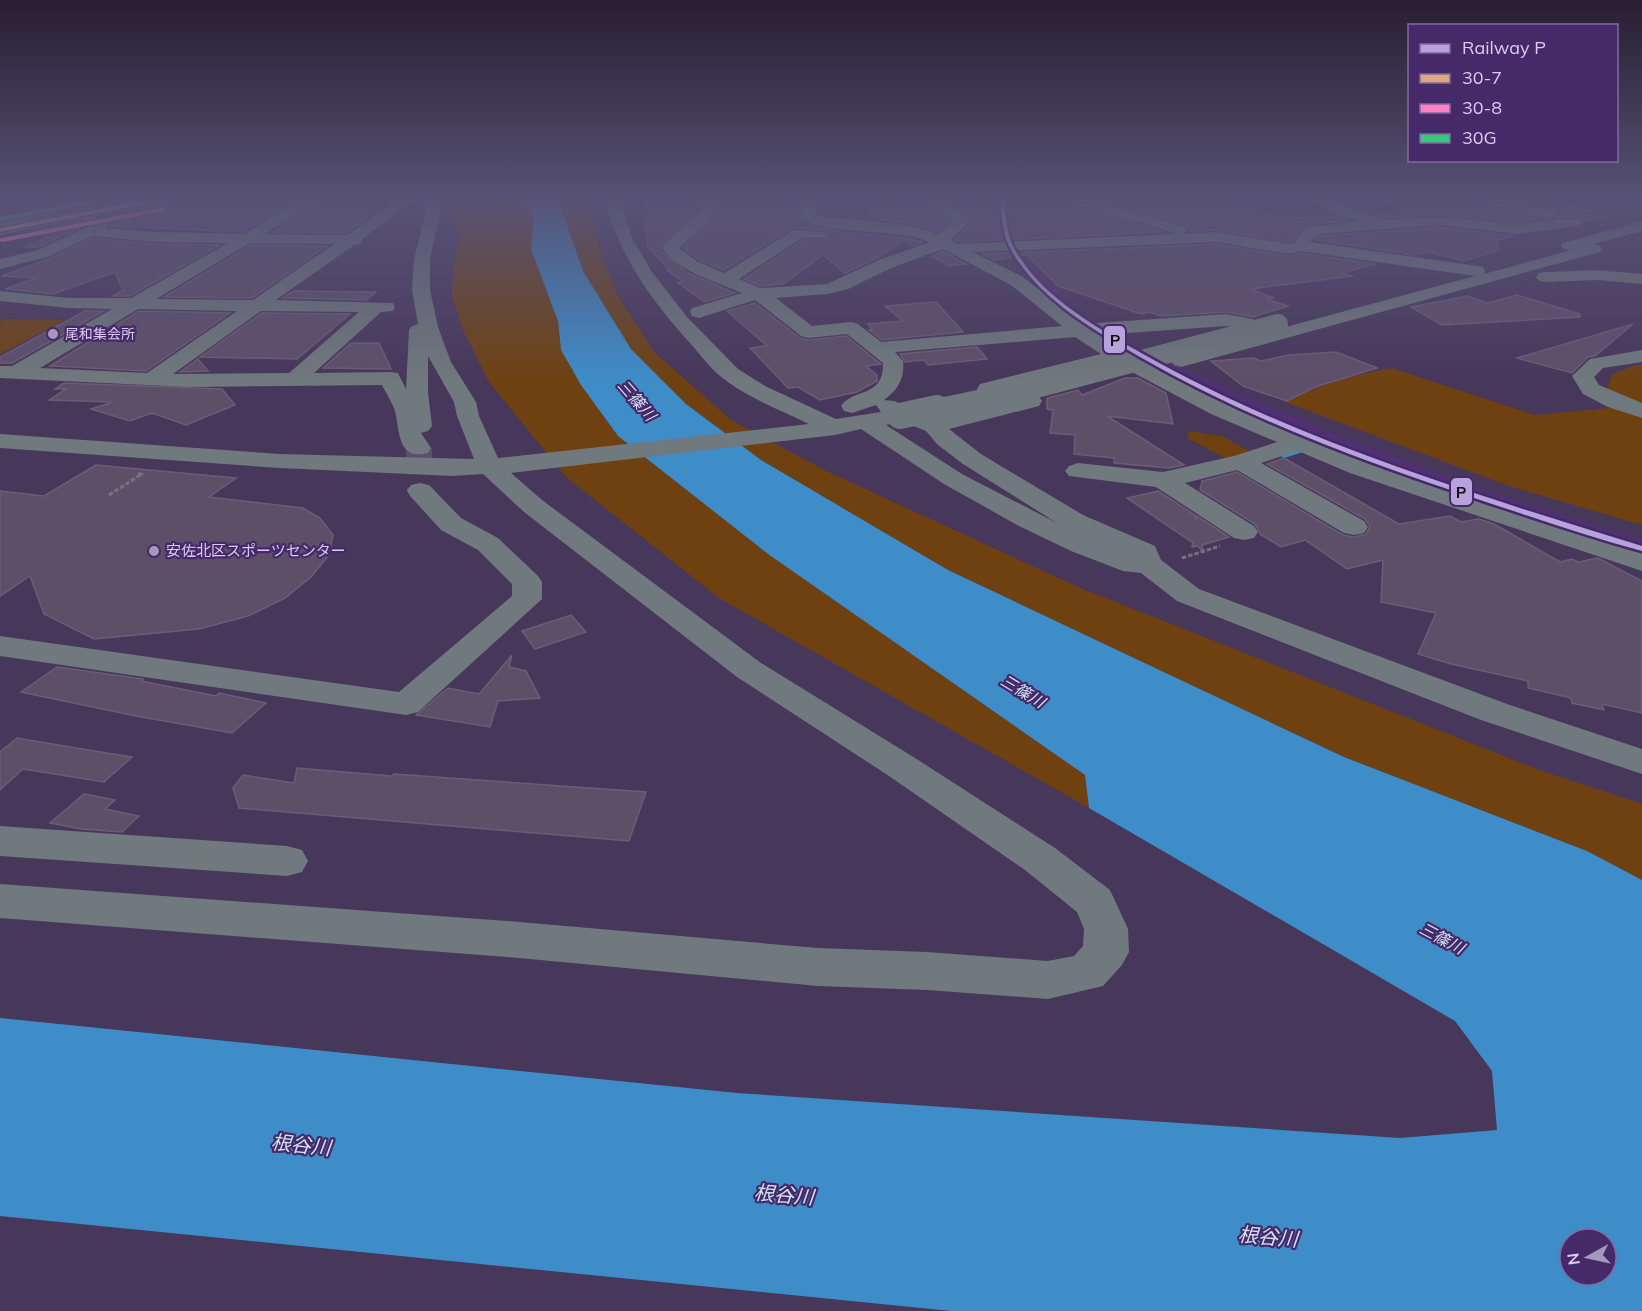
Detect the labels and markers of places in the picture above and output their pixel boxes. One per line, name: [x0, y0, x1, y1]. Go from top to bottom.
place label: 尾和集会所: [65, 325, 135, 343]
marker: 尾和集会所: [46, 327, 60, 341]
place label: 安佐北区スポーツセンター: [166, 541, 346, 560]
marker: 安佐北区スポーツセンター: [147, 544, 161, 558]

